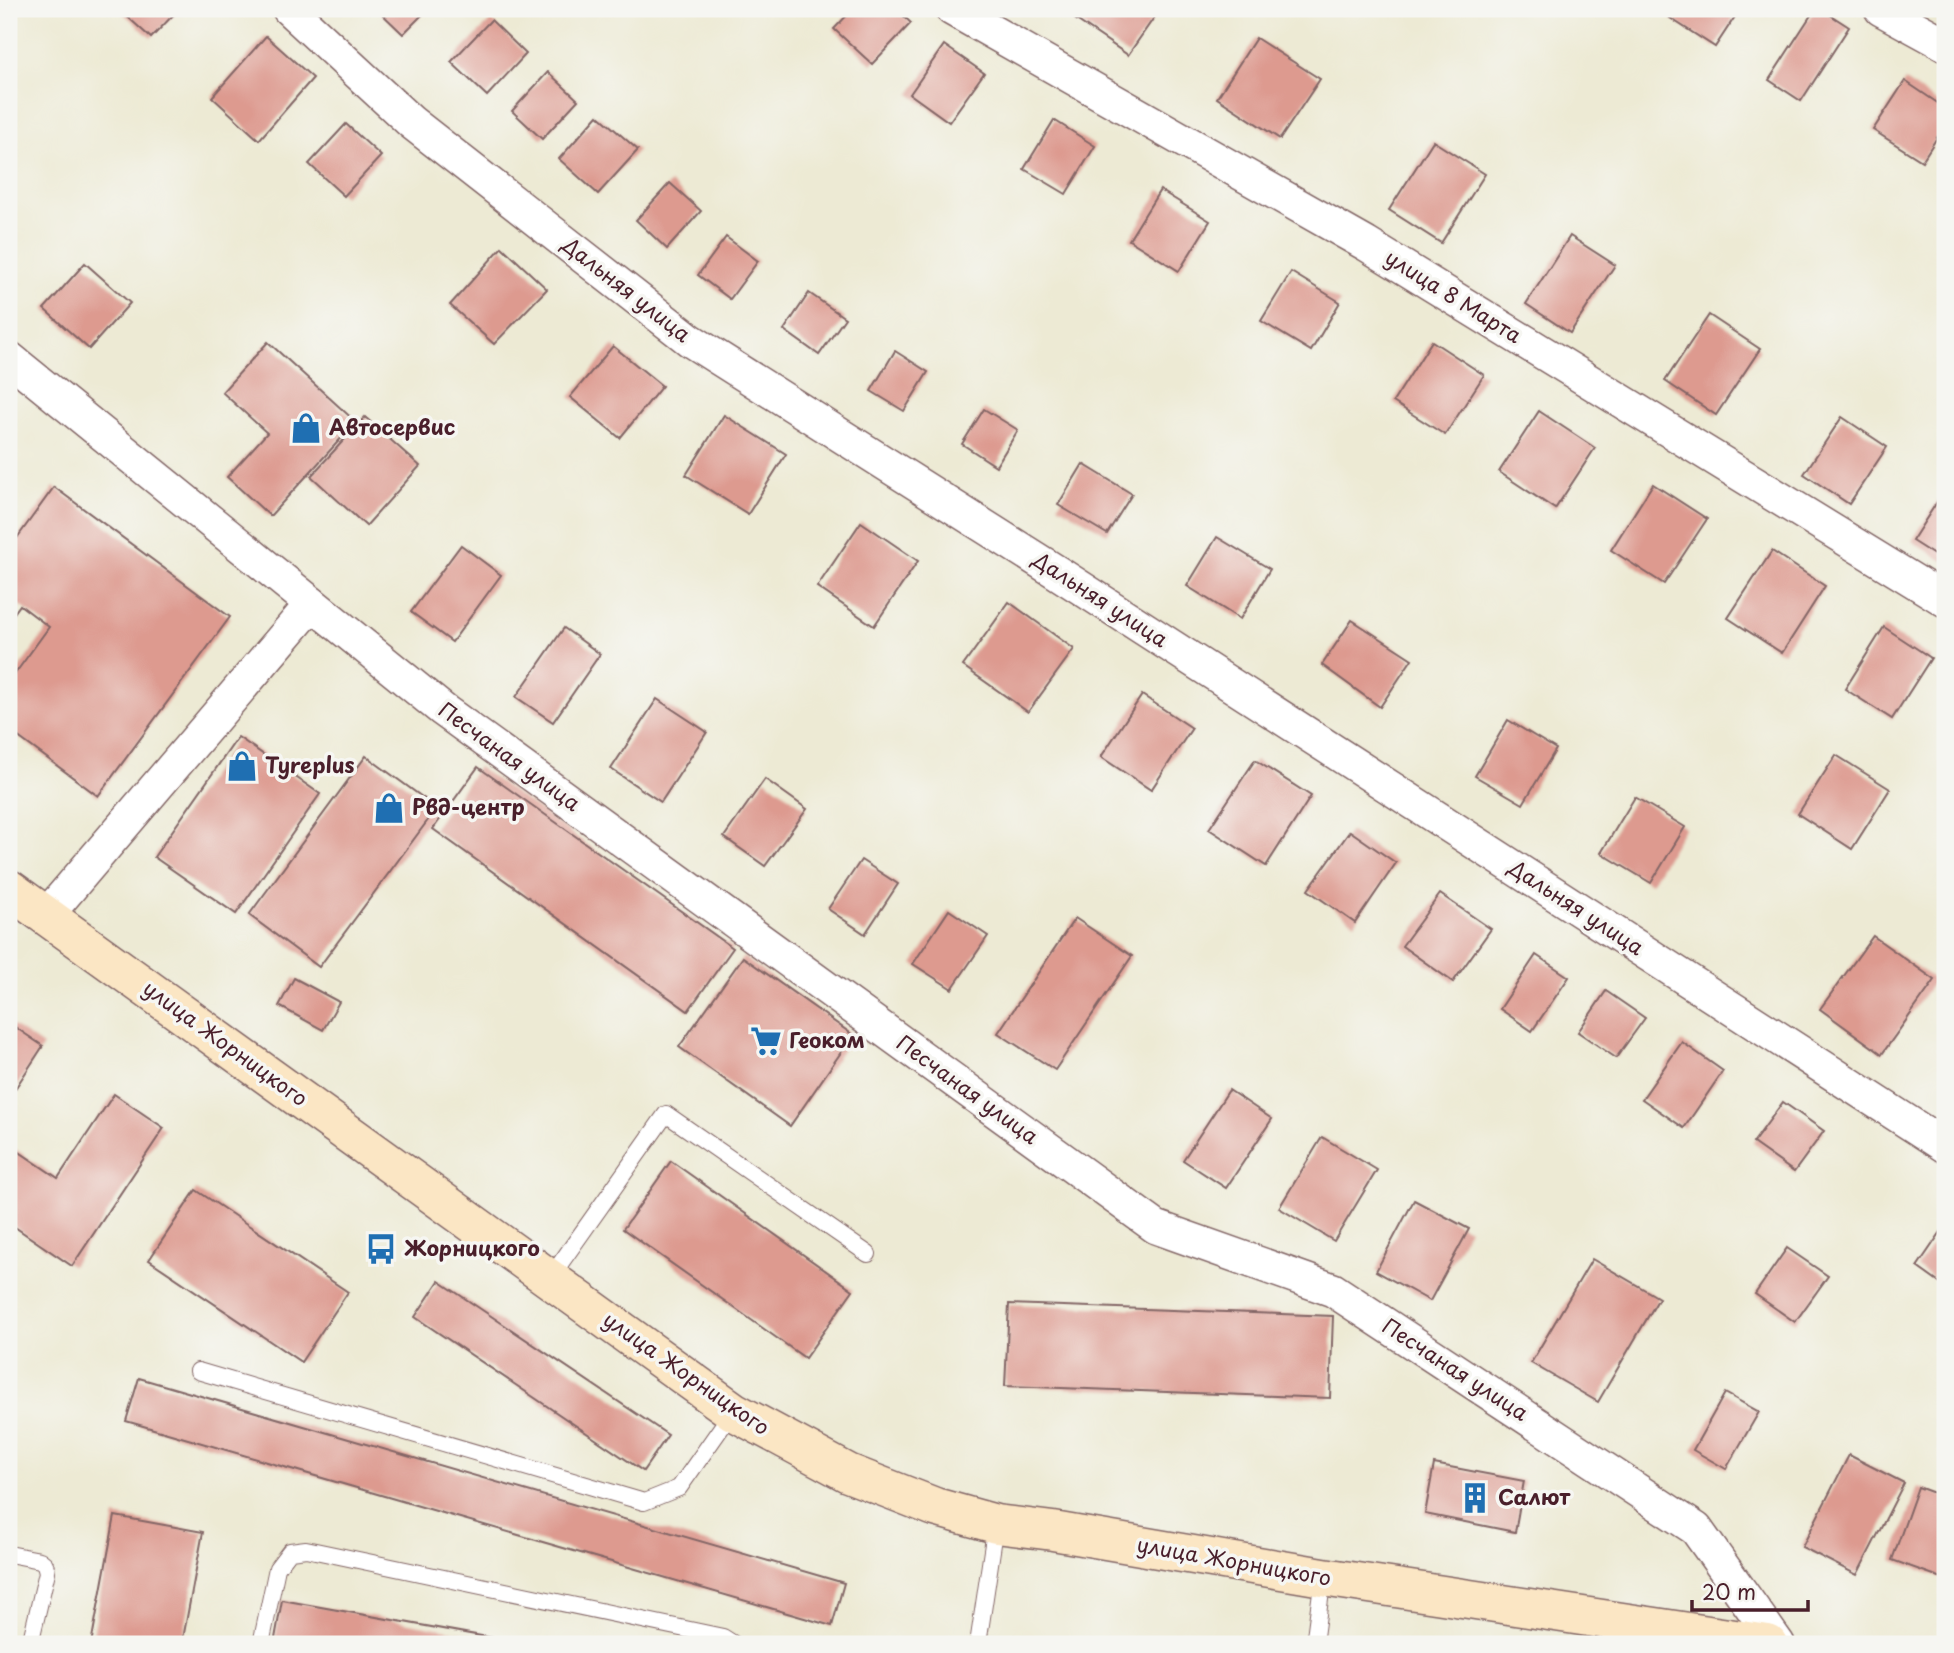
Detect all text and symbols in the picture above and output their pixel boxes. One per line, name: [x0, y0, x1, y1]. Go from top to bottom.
street label: Дальняя улица: [555, 227, 699, 349]
street label: улица 8 Марта: [1380, 240, 1529, 350]
place label: Автосервис: [329, 410, 455, 442]
shop icon: Автосервис: [289, 411, 323, 445]
street label: Дальняя улица: [1026, 542, 1176, 654]
street label: Песчаная улица: [433, 693, 588, 818]
place label: Tyreplus: [265, 748, 355, 780]
shop icon: Tyreplus: [225, 749, 259, 783]
place label: Рвд-центр: [412, 790, 525, 822]
shop icon: Рвд-центр: [372, 791, 406, 825]
street label: Дальняя улица: [1502, 850, 1652, 962]
street label: улица Жорницкого: [137, 972, 315, 1113]
place label: Геоком: [789, 1023, 865, 1055]
supermarket icon: Геоком: [749, 1024, 783, 1058]
street label: Песчаная улица: [891, 1026, 1046, 1151]
place label: Жорницкого: [404, 1231, 540, 1263]
bus stop icon: Жорницкого: [364, 1232, 398, 1266]
street label: улица Жорницкого: [597, 1303, 777, 1442]
street label: Песчаная улица: [1377, 1309, 1536, 1428]
place label: Салют: [1498, 1480, 1571, 1512]
building icon: Салют: [1458, 1481, 1492, 1515]
street label: улица Жорницкого: [1135, 1527, 1334, 1593]
scale bar: [1692, 1569, 1807, 1613]
text: 20 m: [1702, 1575, 1756, 1607]

